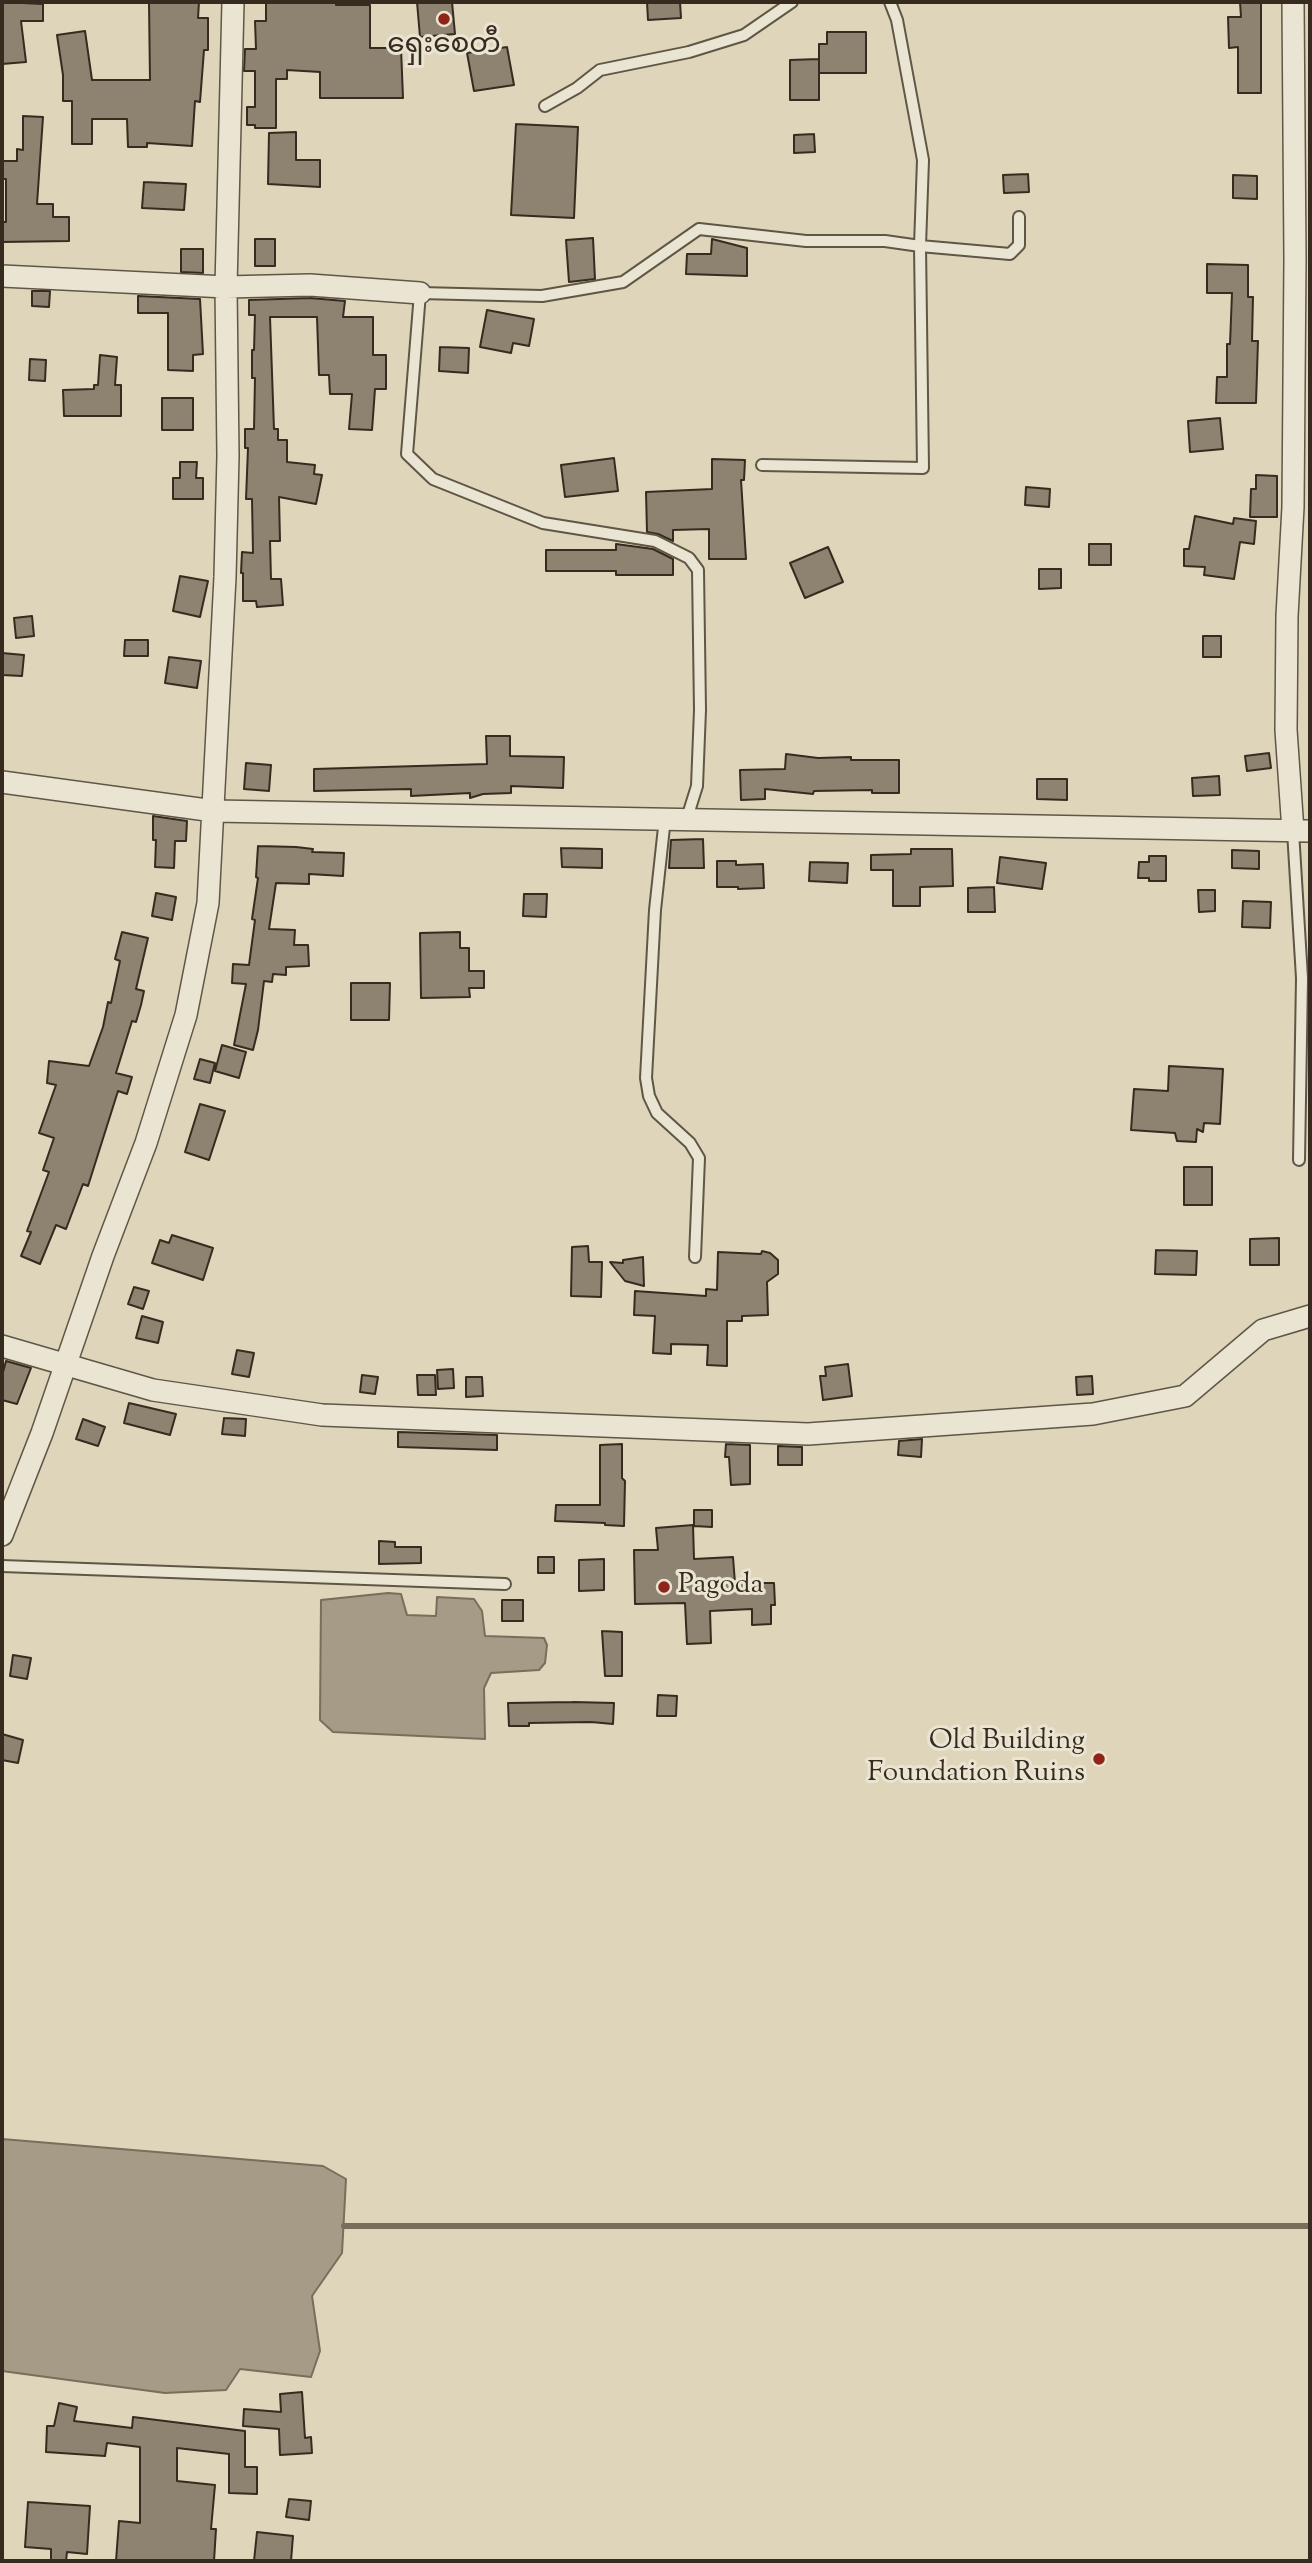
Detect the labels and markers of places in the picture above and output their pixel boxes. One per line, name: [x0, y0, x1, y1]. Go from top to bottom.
marker: ရှေးစေတီ: [436, 11, 452, 27]
place label: ရှေးစေတီ: [387, 30, 501, 64]
place label: Pagoda: [678, 1570, 763, 1604]
marker: Pagoda: [656, 1579, 672, 1595]
place label: Old Building Foundation Ruins: [868, 1726, 1085, 1792]
marker: Old Building Foundation Ruins: [1091, 1751, 1107, 1767]

